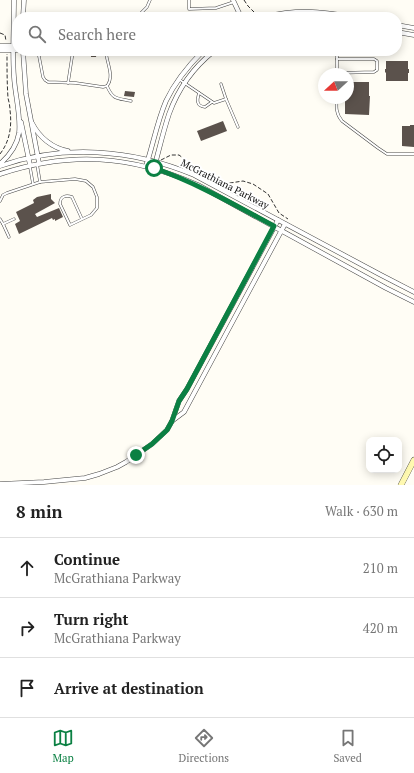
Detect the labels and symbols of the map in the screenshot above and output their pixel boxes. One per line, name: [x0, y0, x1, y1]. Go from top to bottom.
north arrow: [318, 68, 354, 104]
street label: McGrathiana Parkway: [179, 156, 272, 212]
route start: [145, 159, 163, 177]
route end: [127, 446, 145, 464]

